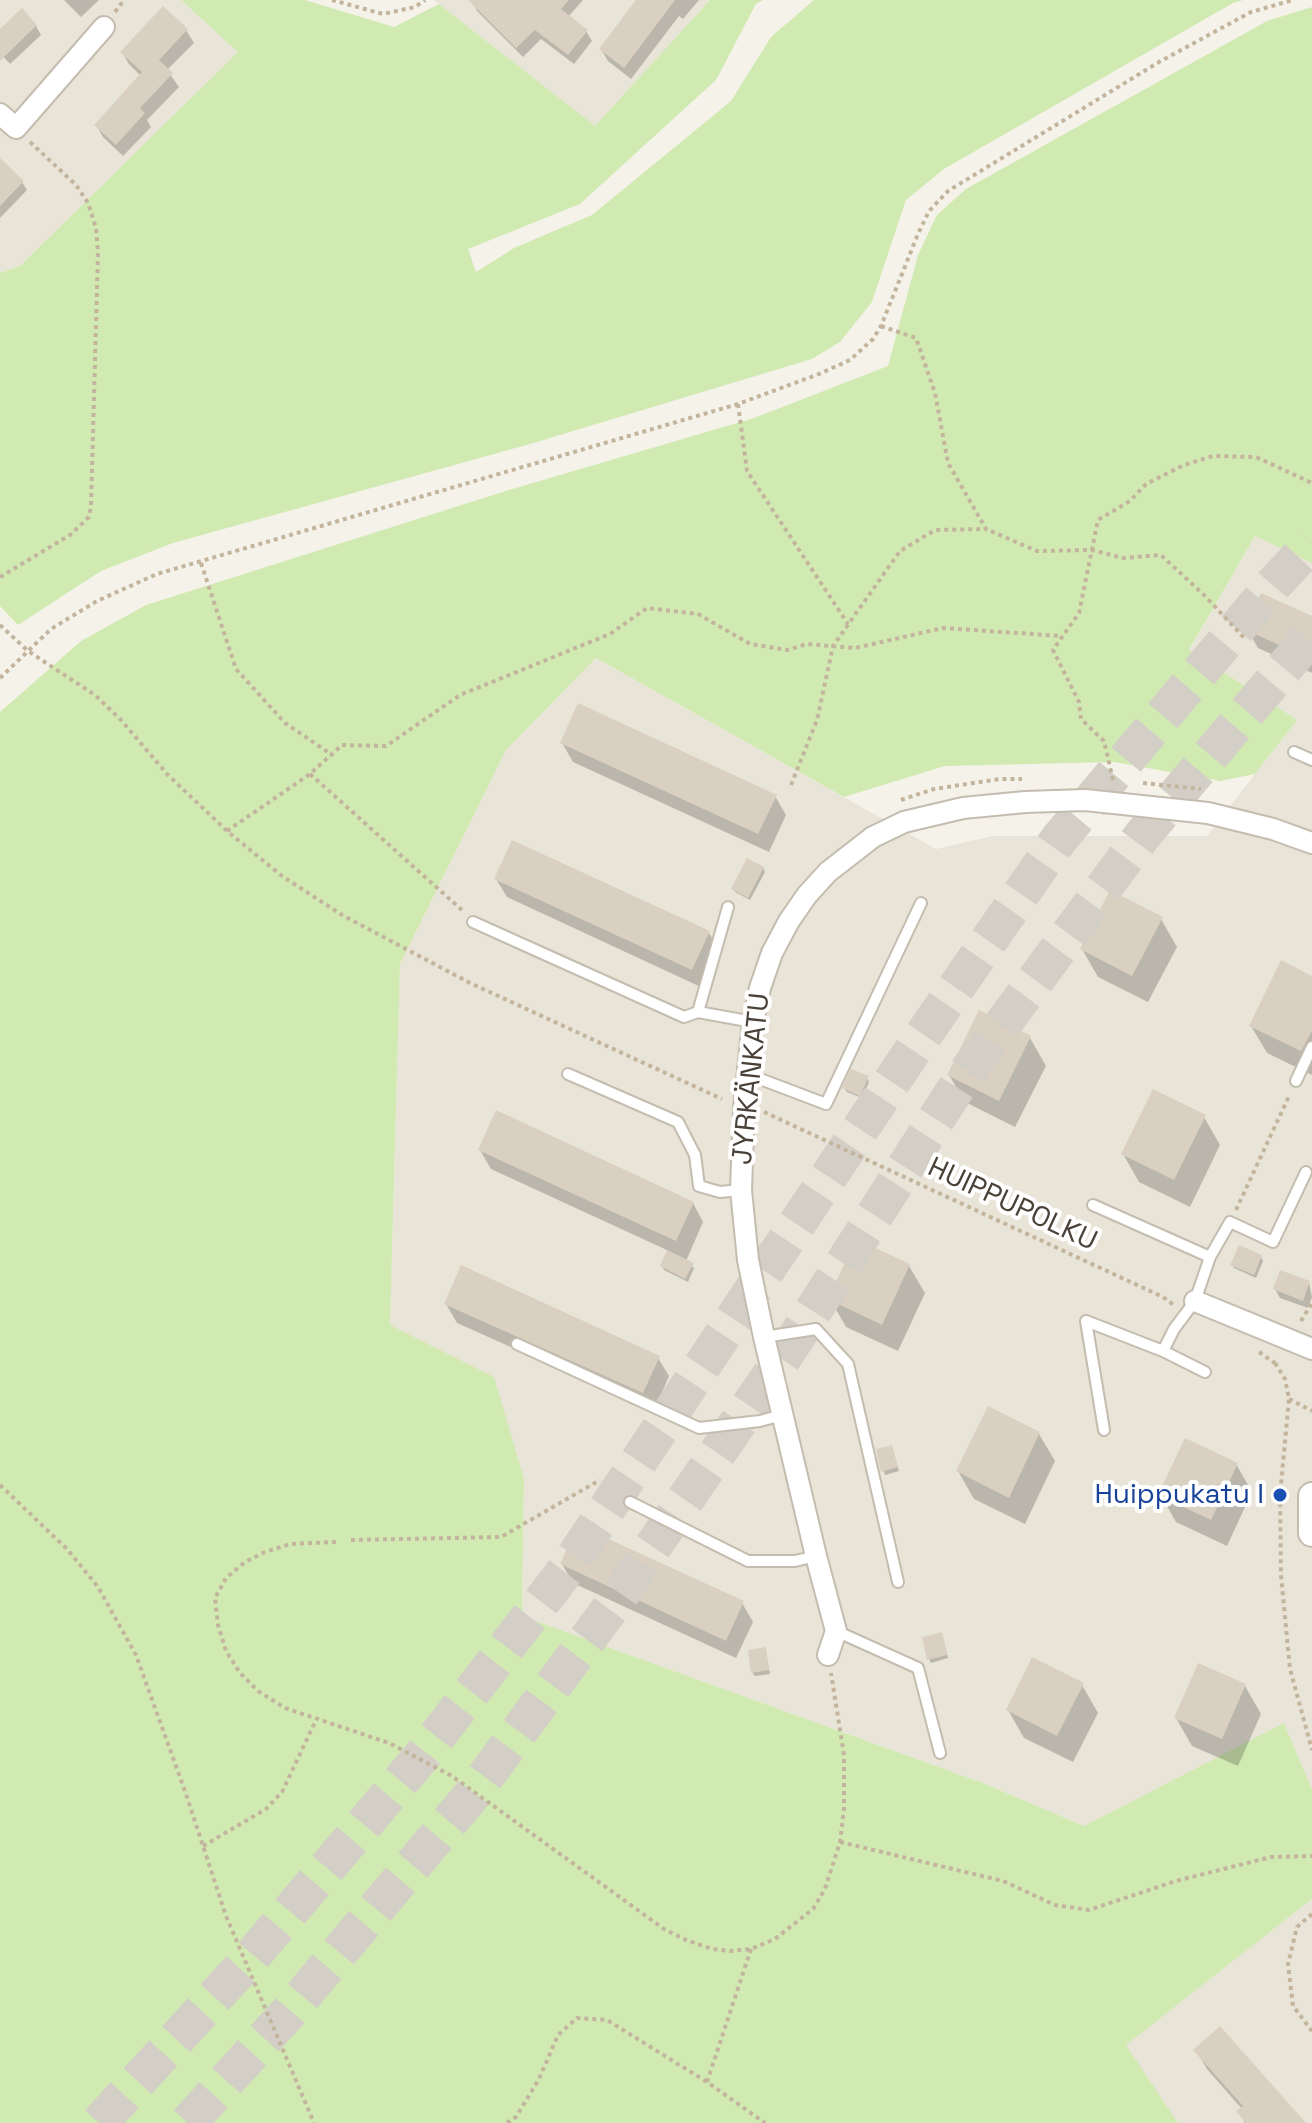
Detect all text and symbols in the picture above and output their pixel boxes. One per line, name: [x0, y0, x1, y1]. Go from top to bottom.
street label: JYRKÄNKATU: [726, 992, 778, 1166]
street label: HUIPPUPOLKU: [922, 1151, 1102, 1259]
place label: Huippukatu I: [1094, 1478, 1264, 1512]
marker: Huippukatu I: [1271, 1486, 1289, 1504]

